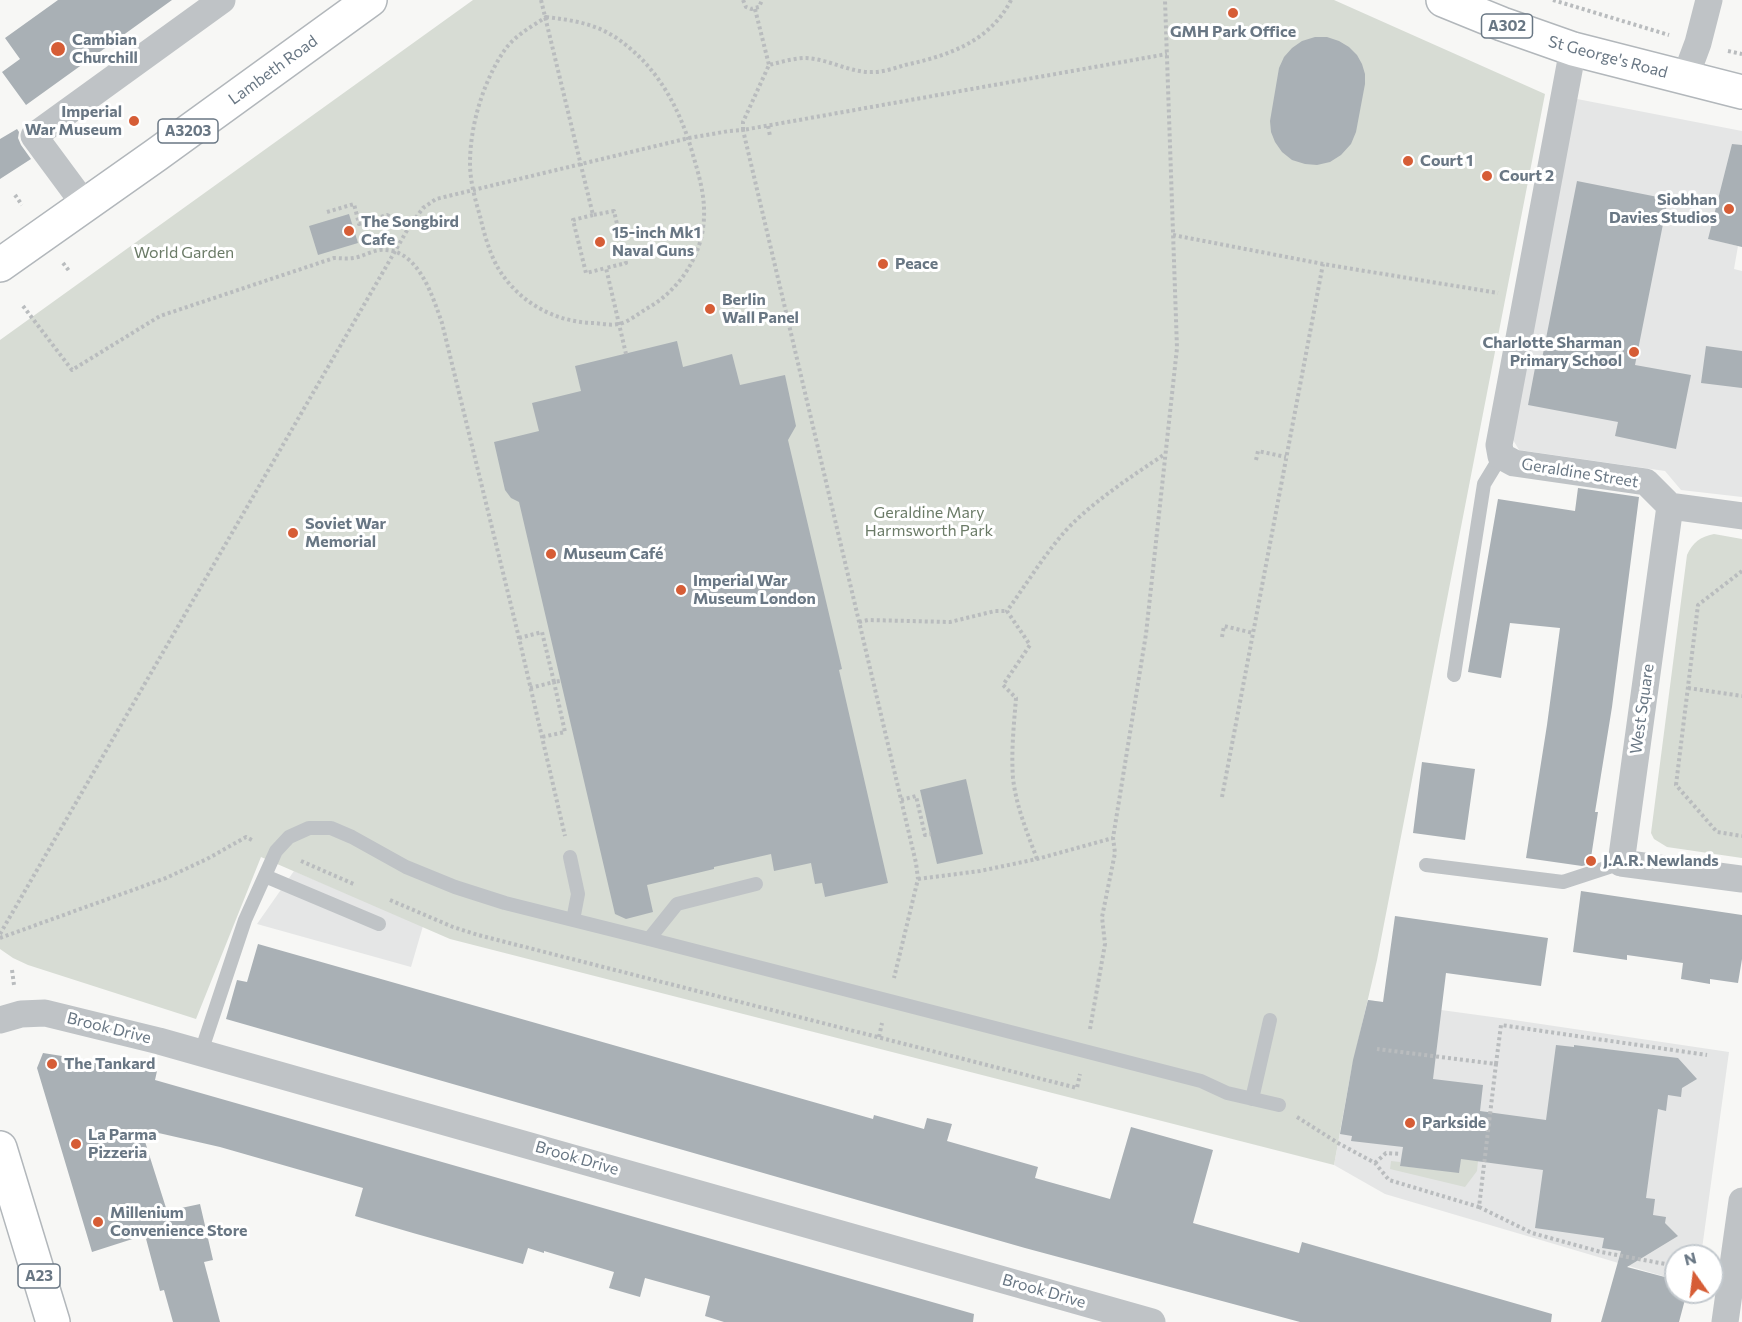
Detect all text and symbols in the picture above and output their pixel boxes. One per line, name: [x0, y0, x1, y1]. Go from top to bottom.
marker: GMH Park Office: [1226, 6, 1240, 20]
road number: A302: [1482, 14, 1532, 38]
place label: GMH Park Office: [1170, 22, 1296, 42]
place label: Cambian Churchill: [72, 30, 138, 68]
street label: Lambeth Road: [225, 31, 321, 109]
street label: St George's Road: [1546, 32, 1670, 82]
marker: Cambian Churchill: [49, 40, 67, 58]
place label: Imperial War Museum: [25, 102, 122, 140]
marker: Imperial War Museum: [127, 114, 141, 128]
road number: A3203: [158, 119, 218, 143]
place label: Court 1: [1420, 151, 1473, 171]
marker: Court 1: [1401, 154, 1415, 168]
place label: Court 2: [1499, 166, 1554, 186]
marker: Court 2: [1480, 169, 1494, 183]
place label: Siobhan Davies Studios: [1609, 190, 1717, 228]
marker: Siobhan Davies Studios: [1722, 202, 1736, 216]
place label: The Songbird Cafe: [361, 212, 459, 250]
place label: 15-inch Mk1 Naval Guns: [612, 223, 701, 261]
marker: The Songbird Cafe: [342, 224, 356, 238]
marker: 15-inch Mk1 Naval Guns: [593, 235, 607, 249]
park label: World Garden: [134, 243, 234, 263]
place label: Peace: [895, 254, 938, 274]
marker: Peace: [876, 257, 890, 271]
place label: Berlin Wall Panel: [722, 290, 799, 328]
marker: Berlin Wall Panel: [703, 302, 717, 316]
place label: Charlotte Sharman Primary School: [1482, 333, 1622, 371]
marker: Charlotte Sharman Primary School: [1627, 345, 1641, 359]
street label: Geraldine Street: [1520, 454, 1640, 492]
park label: Geraldine Mary Harmsworth Park: [865, 503, 993, 541]
place label: Soviet War Memorial: [305, 514, 386, 552]
marker: Soviet War Memorial: [286, 526, 300, 540]
place label: Museum Café: [563, 544, 664, 564]
marker: Museum Café: [544, 547, 558, 561]
place label: Imperial War Museum London: [693, 571, 816, 609]
marker: Imperial War Museum London: [674, 583, 688, 597]
street label: West Square: [1626, 663, 1658, 755]
place label: J.A.R. Newlands: [1603, 851, 1719, 871]
marker: J.A.R. Newlands: [1584, 854, 1598, 868]
street label: Brook Drive: [65, 1008, 153, 1048]
place label: The Tankard: [64, 1054, 155, 1074]
marker: The Tankard: [45, 1057, 59, 1071]
place label: Parkside: [1422, 1113, 1486, 1133]
marker: Parkside: [1403, 1116, 1417, 1130]
place label: La Parma Pizzeria: [88, 1125, 157, 1163]
marker: La Parma Pizzeria: [69, 1137, 83, 1151]
street label: Brook Drive: [533, 1137, 621, 1179]
place label: Millenium Convenience Store: [110, 1203, 247, 1241]
marker: Millenium Convenience Store: [91, 1215, 105, 1229]
north arrow: [1664, 1244, 1724, 1304]
text: N: [1682, 1247, 1698, 1269]
road number: A23: [18, 1264, 60, 1288]
street label: Brook Drive: [1000, 1270, 1088, 1312]

